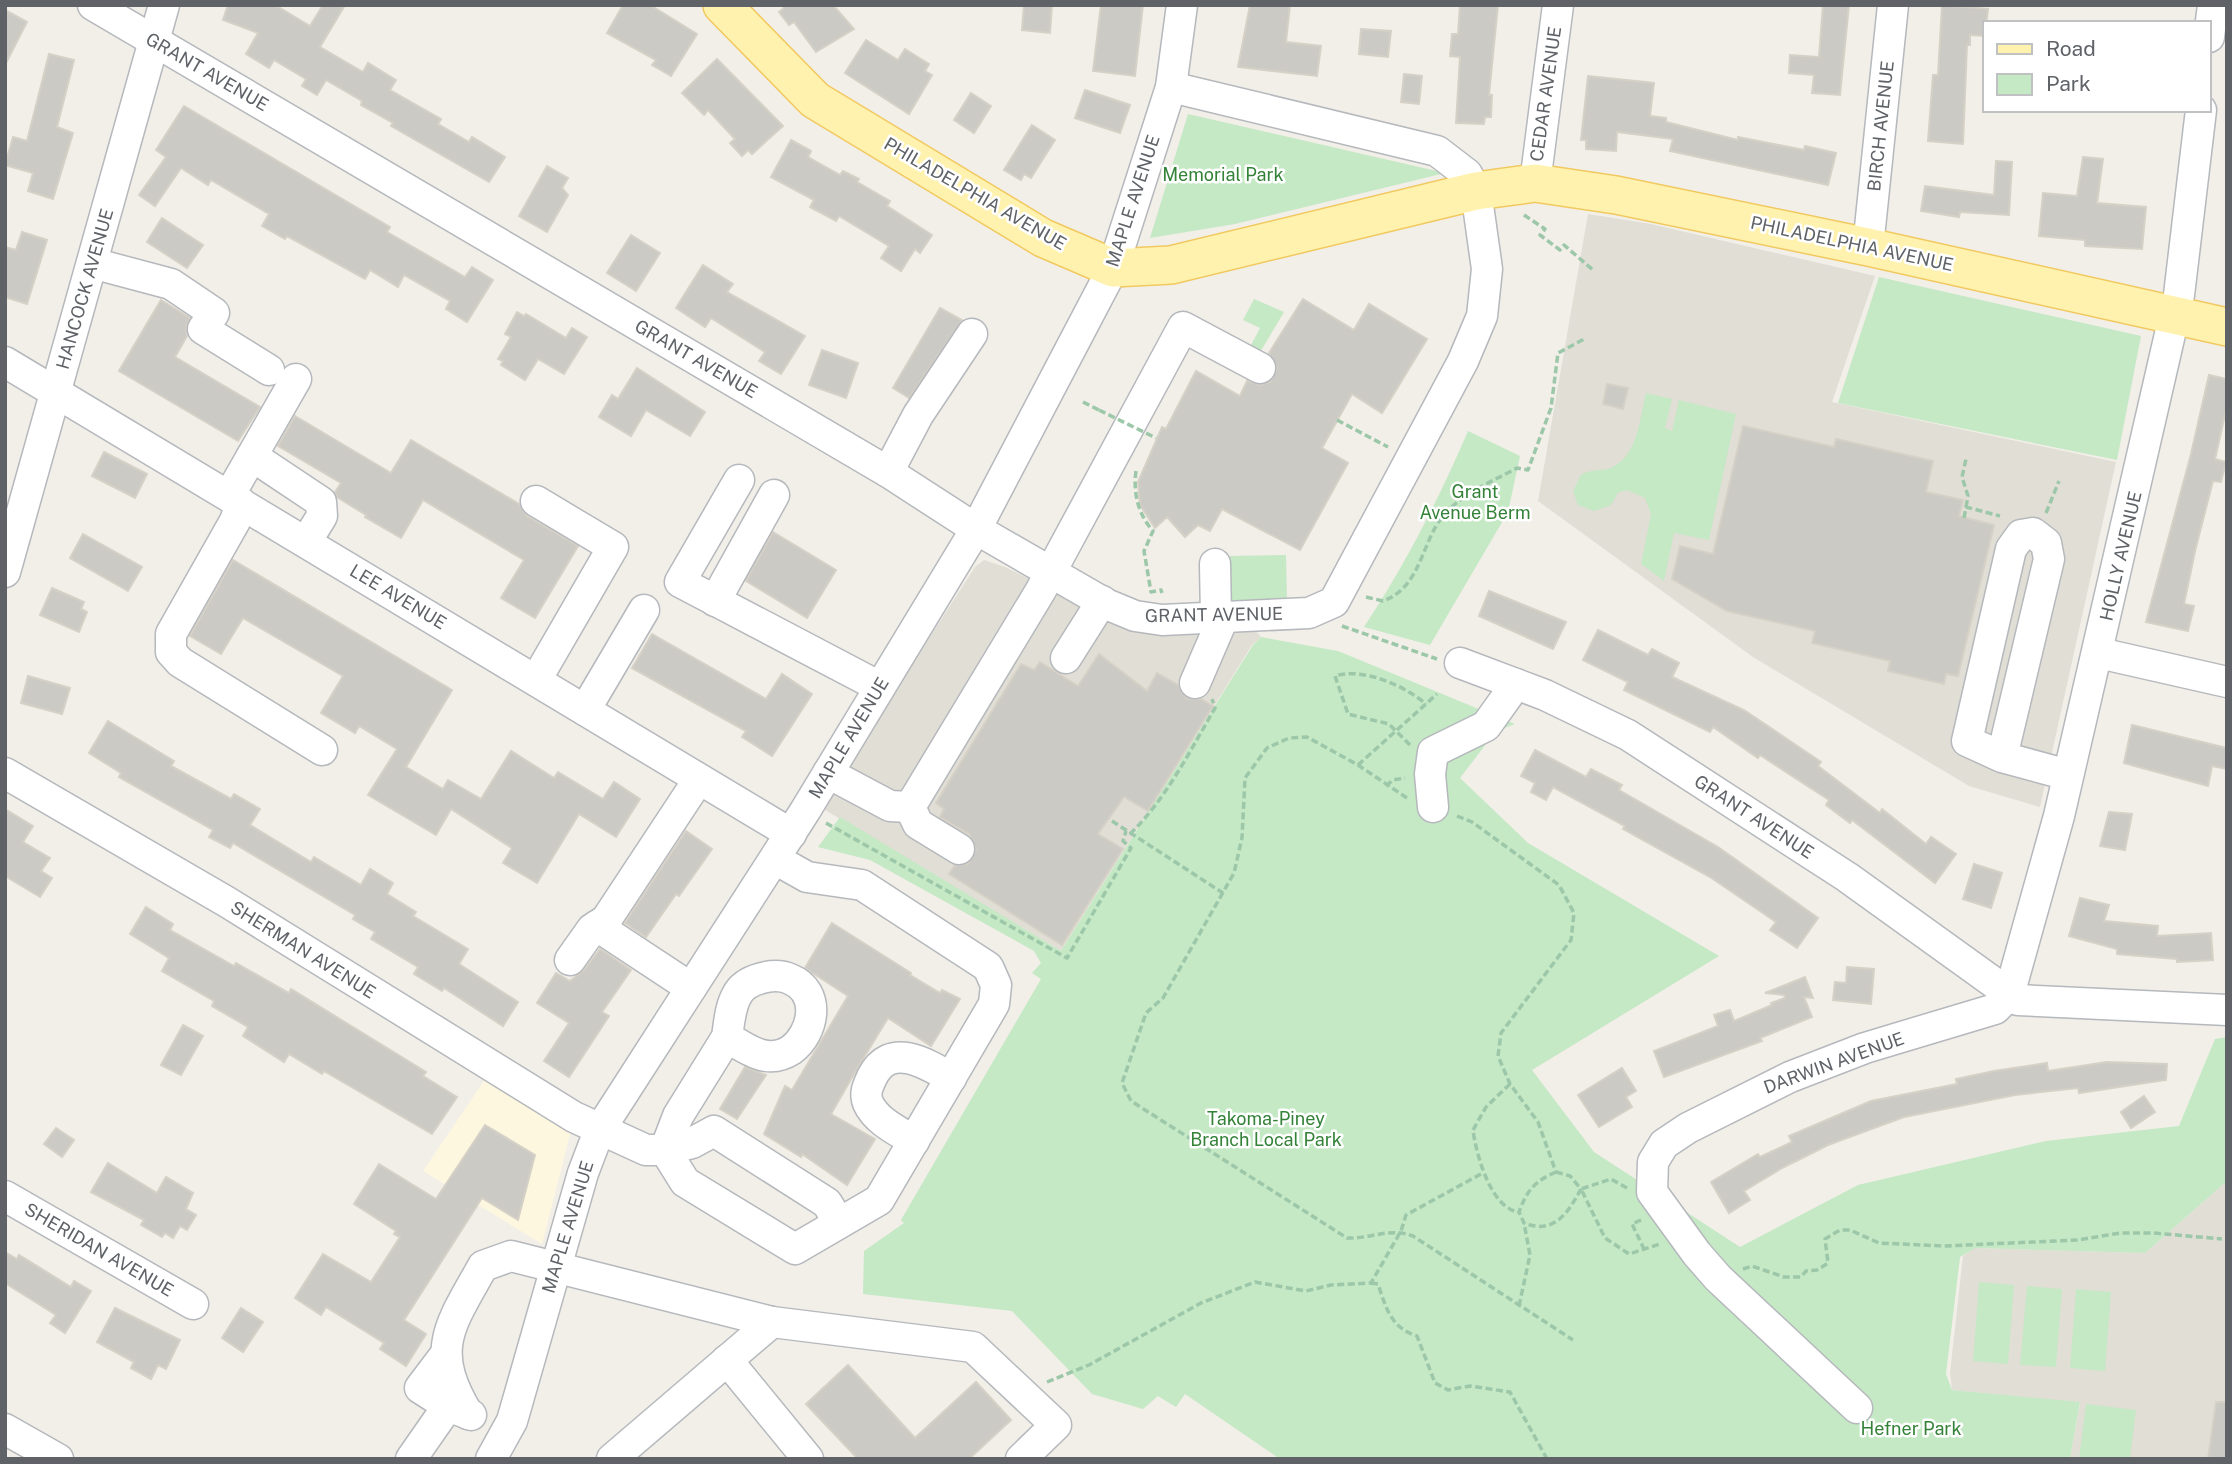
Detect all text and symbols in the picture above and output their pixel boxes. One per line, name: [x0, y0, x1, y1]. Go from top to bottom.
legend: [1983, 21, 2211, 112]
street label: CEDAR AVENUE: [1526, 25, 1565, 163]
street label: GRANT AVENUE: [142, 28, 272, 115]
text: Road: [2046, 36, 2096, 61]
street label: BIRCH AVENUE: [1863, 60, 1898, 192]
text: Park: [2046, 71, 2091, 96]
street label: MAPLE AVENUE: [1101, 132, 1164, 269]
street label: PHILADELPHIA AVENUE: [880, 133, 1070, 254]
park label: Memorial Park: [1162, 164, 1284, 185]
street label: HANCOCK AVENUE: [52, 206, 118, 372]
street label: PHILADELPHIA AVENUE: [1749, 212, 1955, 275]
street label: GRANT AVENUE: [631, 315, 761, 402]
park label: Grant Avenue Berm: [1419, 481, 1531, 523]
street label: HOLLY AVENUE: [2095, 489, 2146, 623]
street label: LEE AVENUE: [346, 560, 450, 634]
street label: GRANT AVENUE: [1145, 603, 1283, 626]
street label: MAPLE AVENUE: [804, 673, 893, 802]
street label: GRANT AVENUE: [1691, 770, 1818, 863]
street label: SHERMAN AVENUE: [227, 896, 380, 1003]
street label: DARWIN AVENUE: [1761, 1027, 1907, 1098]
park label: Takoma-Piney Branch Local Park: [1190, 1108, 1342, 1150]
street label: MAPLE AVENUE: [537, 1158, 598, 1296]
street label: SHERIDAN AVENUE: [21, 1198, 177, 1301]
park label: Hefner Park: [1860, 1418, 1962, 1439]

